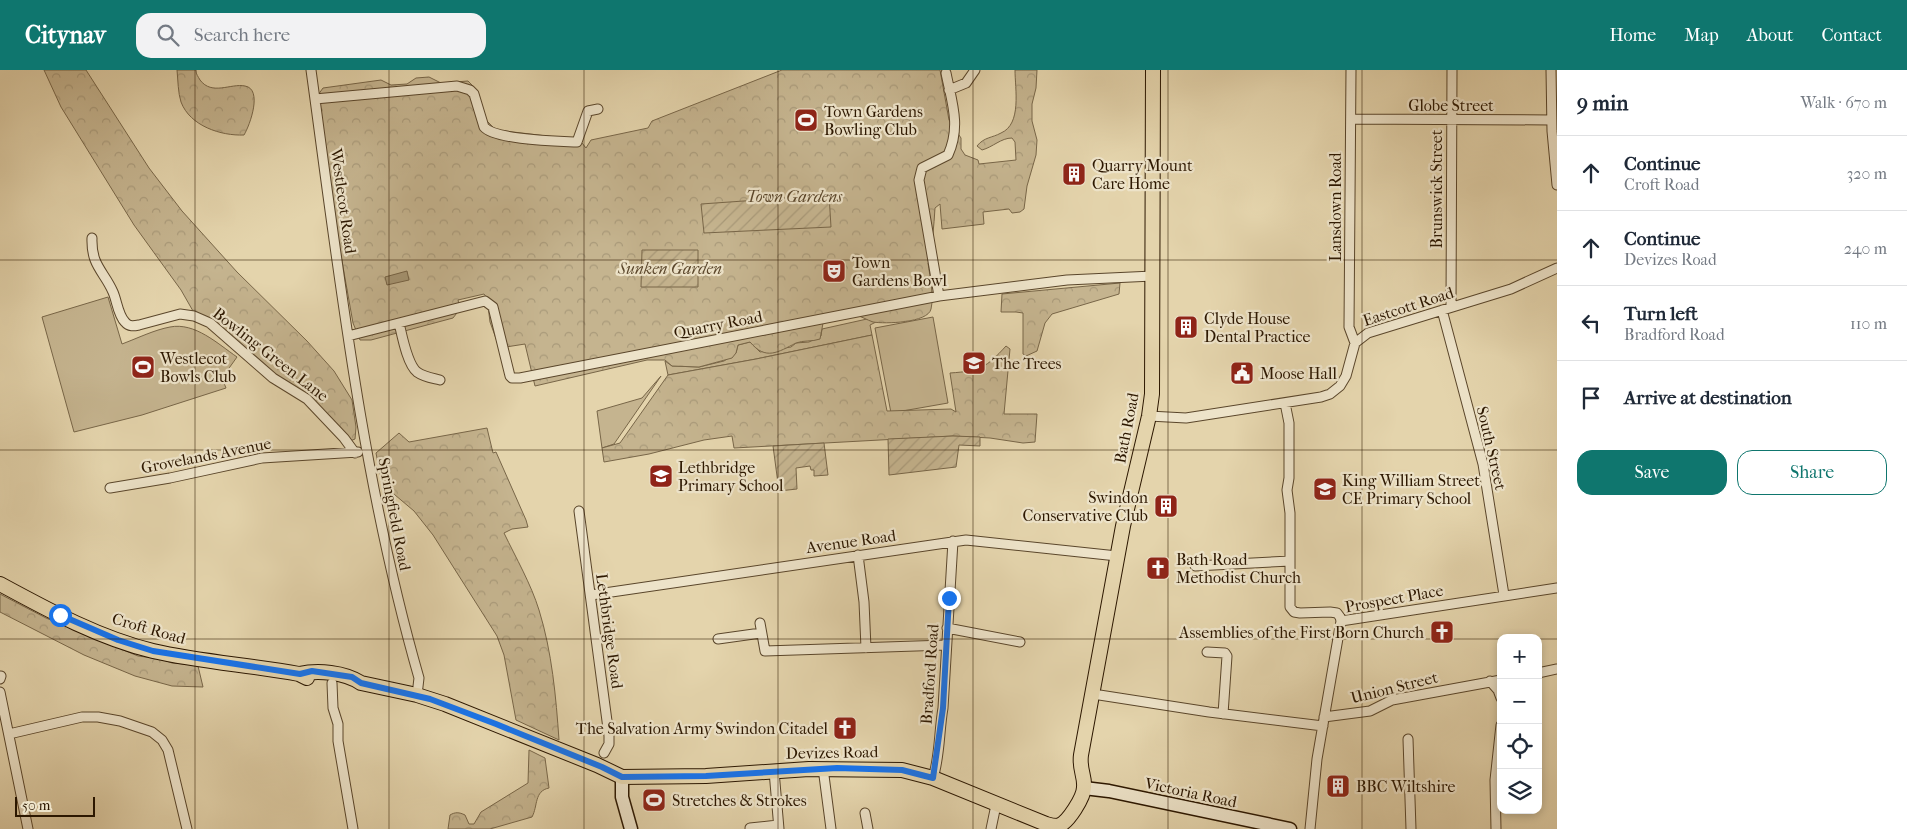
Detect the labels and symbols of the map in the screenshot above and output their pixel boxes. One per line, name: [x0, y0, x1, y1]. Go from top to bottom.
street label: Globe Street: [1408, 96, 1494, 115]
place label: Town Gardens Bowling Club: [824, 102, 923, 139]
sports icon: Town Gardens Bowling Club: [793, 107, 819, 133]
street label: Brunswick Street: [1427, 129, 1446, 248]
street label: Westlecot Road: [327, 146, 360, 255]
street label: Lansdown Road: [1326, 152, 1345, 262]
place label: Quarry Mount Care Home: [1092, 156, 1193, 193]
building icon: Quarry Mount Care Home: [1061, 161, 1087, 187]
park label: Town Gardens: [746, 187, 843, 206]
place label: Town Gardens Bowl: [852, 253, 948, 290]
theatre icon: Town Gardens Bowl: [821, 258, 847, 284]
park label: Sunken Garden: [617, 259, 722, 278]
street label: Eastcott Road: [1360, 283, 1456, 330]
street label: Bowling Green Lane: [209, 303, 332, 405]
street label: Quarry Road: [672, 307, 764, 342]
place label: Clyde House Dental Practice: [1204, 309, 1311, 346]
building icon: Clyde House Dental Practice: [1173, 314, 1199, 340]
place label: Westlecot Bowls Club: [159, 349, 236, 386]
school or university icon: The Trees: [961, 350, 987, 376]
sports icon: Westlecot Bowls Club: [130, 354, 156, 380]
place label: The Trees: [992, 354, 1062, 373]
public building icon: Moose Hall: [1229, 360, 1255, 386]
place label: Moose Hall: [1260, 364, 1337, 383]
street label: Bath Road: [1110, 391, 1143, 465]
street label: South Street: [1473, 404, 1510, 492]
street label: Grovelands Avenue: [139, 434, 273, 477]
street label: Springfield Road: [374, 456, 415, 573]
place label: Lethbridge Primary School: [678, 458, 784, 495]
school or university icon: Lethbridge Primary School: [648, 463, 674, 489]
place label: King William Street CE Primary School: [1342, 471, 1480, 508]
school or university icon: King William Street CE Primary School: [1312, 476, 1338, 502]
place label: Swindon Conservative Club: [1022, 488, 1149, 525]
building icon: Swindon Conservative Club: [1153, 493, 1179, 519]
street label: Avenue Road: [804, 526, 898, 557]
place label: Bath Road Methodist Church: [1176, 550, 1301, 587]
church icon: Bath Road Methodist Church: [1145, 555, 1171, 581]
street label: Lethbridge Road: [592, 572, 627, 690]
street label: Prospect Place: [1343, 580, 1445, 616]
route end: [938, 587, 961, 610]
route start: [49, 604, 72, 627]
street label: Croft Road: [110, 609, 188, 648]
church icon: Assemblies of the First Born Church: [1429, 619, 1455, 645]
street label: Bradford Road: [917, 623, 943, 725]
place label: Assemblies of the First Born Church: [1178, 623, 1424, 642]
street label: Union Street: [1349, 667, 1440, 708]
church icon: The Salvation Army Swindon Citadel: [832, 715, 858, 741]
place label: The Salvation Army Swindon Citadel: [576, 719, 829, 738]
street label: Devizes Road: [786, 742, 879, 763]
street label: Victoria Road: [1142, 773, 1239, 812]
building icon: BBC Wiltshire: [1325, 773, 1351, 799]
place label: BBC Wiltshire: [1356, 777, 1456, 796]
sports icon: Stretches & Strokes: [641, 787, 667, 813]
place label: Stretches & Strokes: [672, 791, 807, 810]
scale bar: [15, 794, 95, 817]

